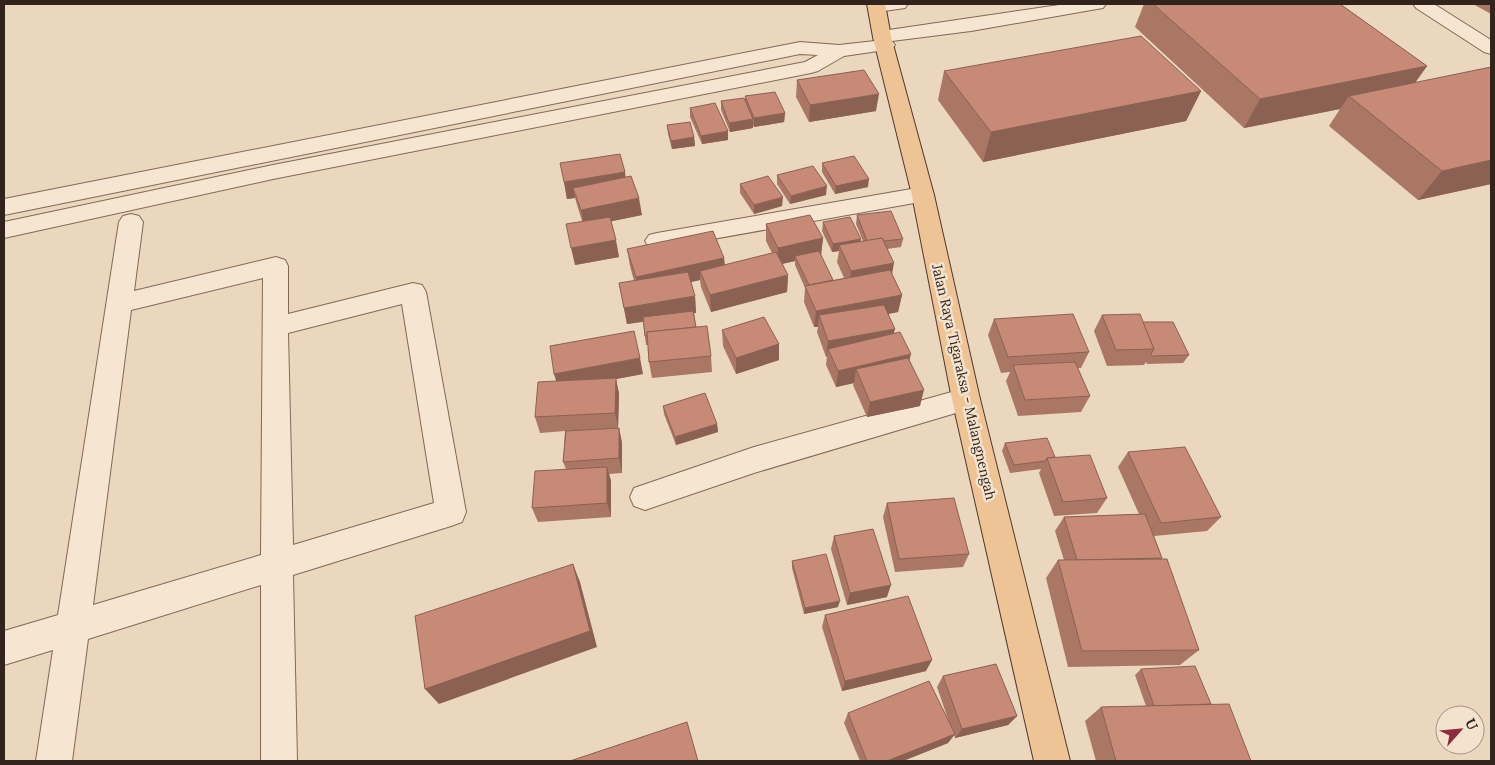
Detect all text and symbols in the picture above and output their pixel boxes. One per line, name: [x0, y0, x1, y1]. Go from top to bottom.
street label: Jalan Raya Tigaraksa - Malangnengah: [928, 261, 1000, 502]
north arrow: [1435, 705, 1485, 755]
text: U: [1461, 715, 1482, 733]

